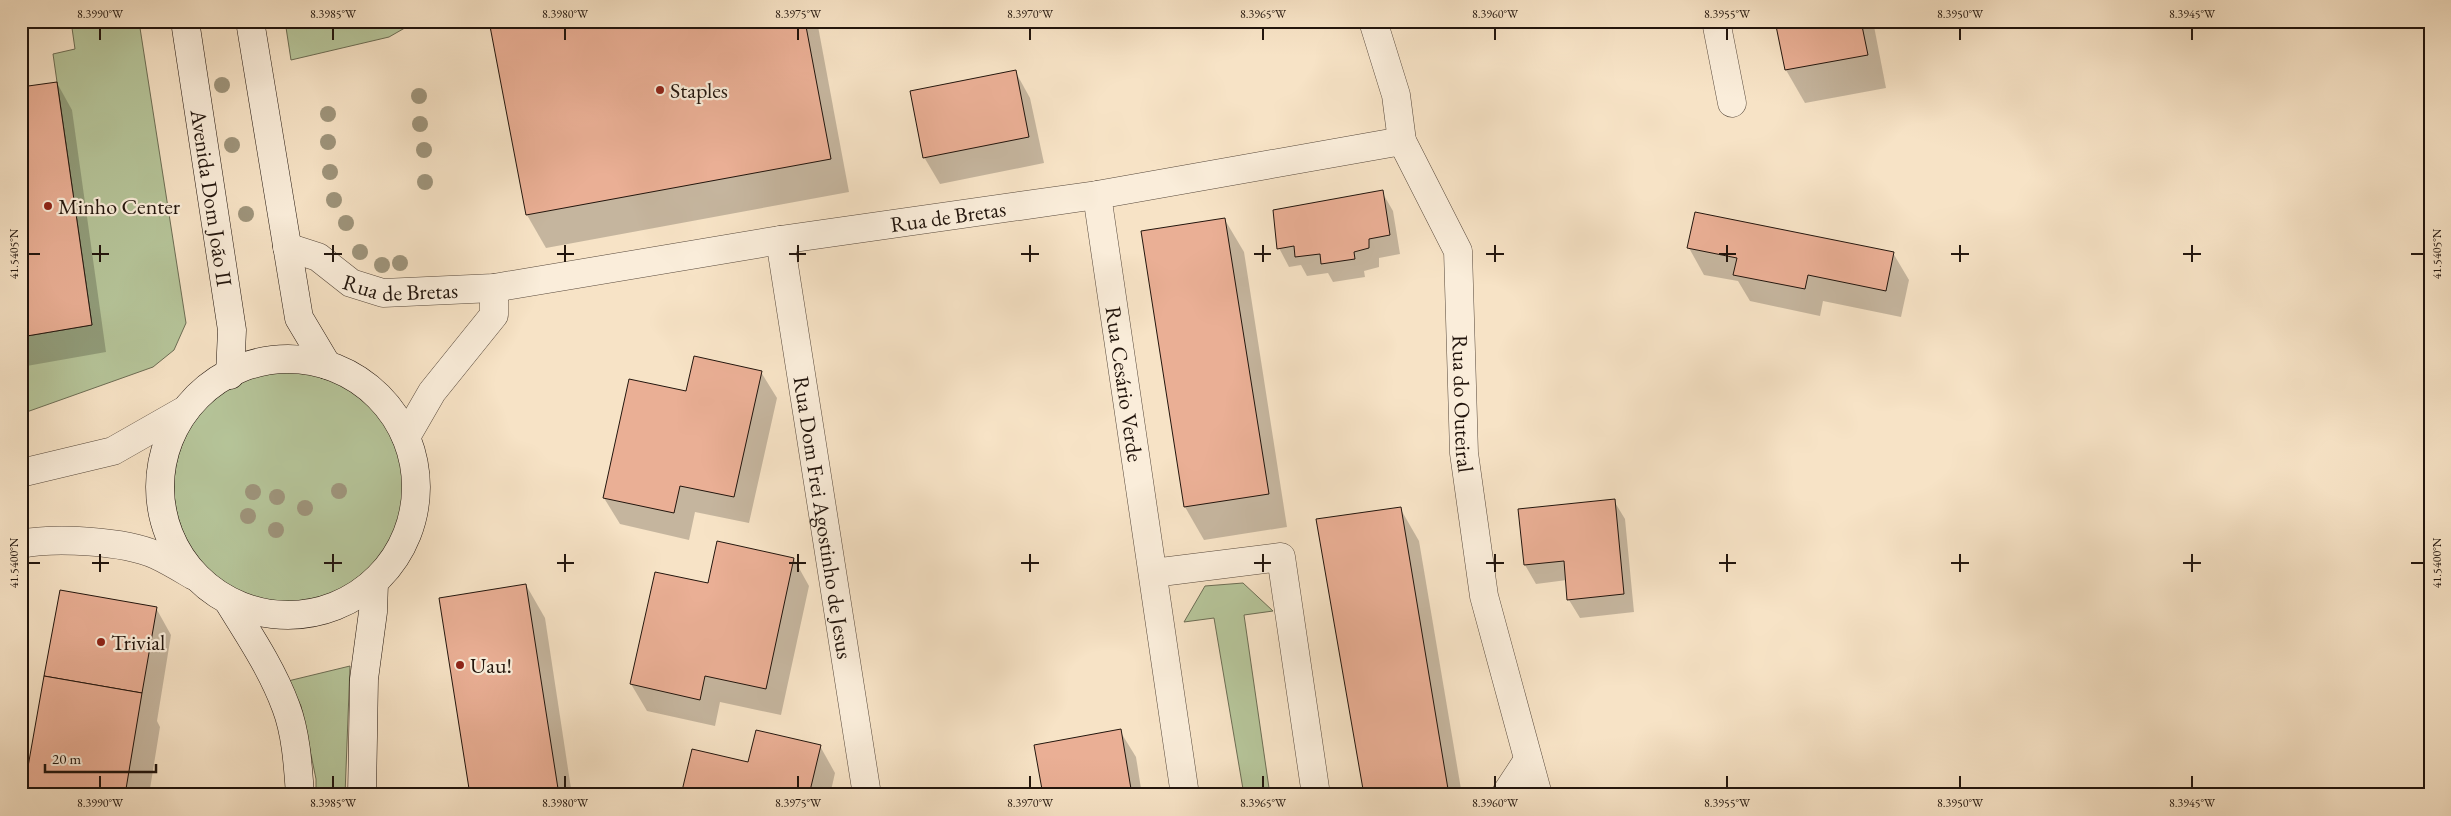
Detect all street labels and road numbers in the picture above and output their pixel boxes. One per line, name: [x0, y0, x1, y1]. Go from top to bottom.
street label: Avenida Dom João II: [183, 107, 239, 289]
street label: Rua de Bretas: [889, 194, 1008, 239]
street label: Rua de Bretas: [339, 267, 459, 308]
street label: Rua Cesário Verde: [1098, 304, 1150, 464]
street label: Rua do Outeiral: [1445, 334, 1481, 474]
street label: Rua Dom Frei Agostinho de Jesus: [787, 374, 859, 661]

